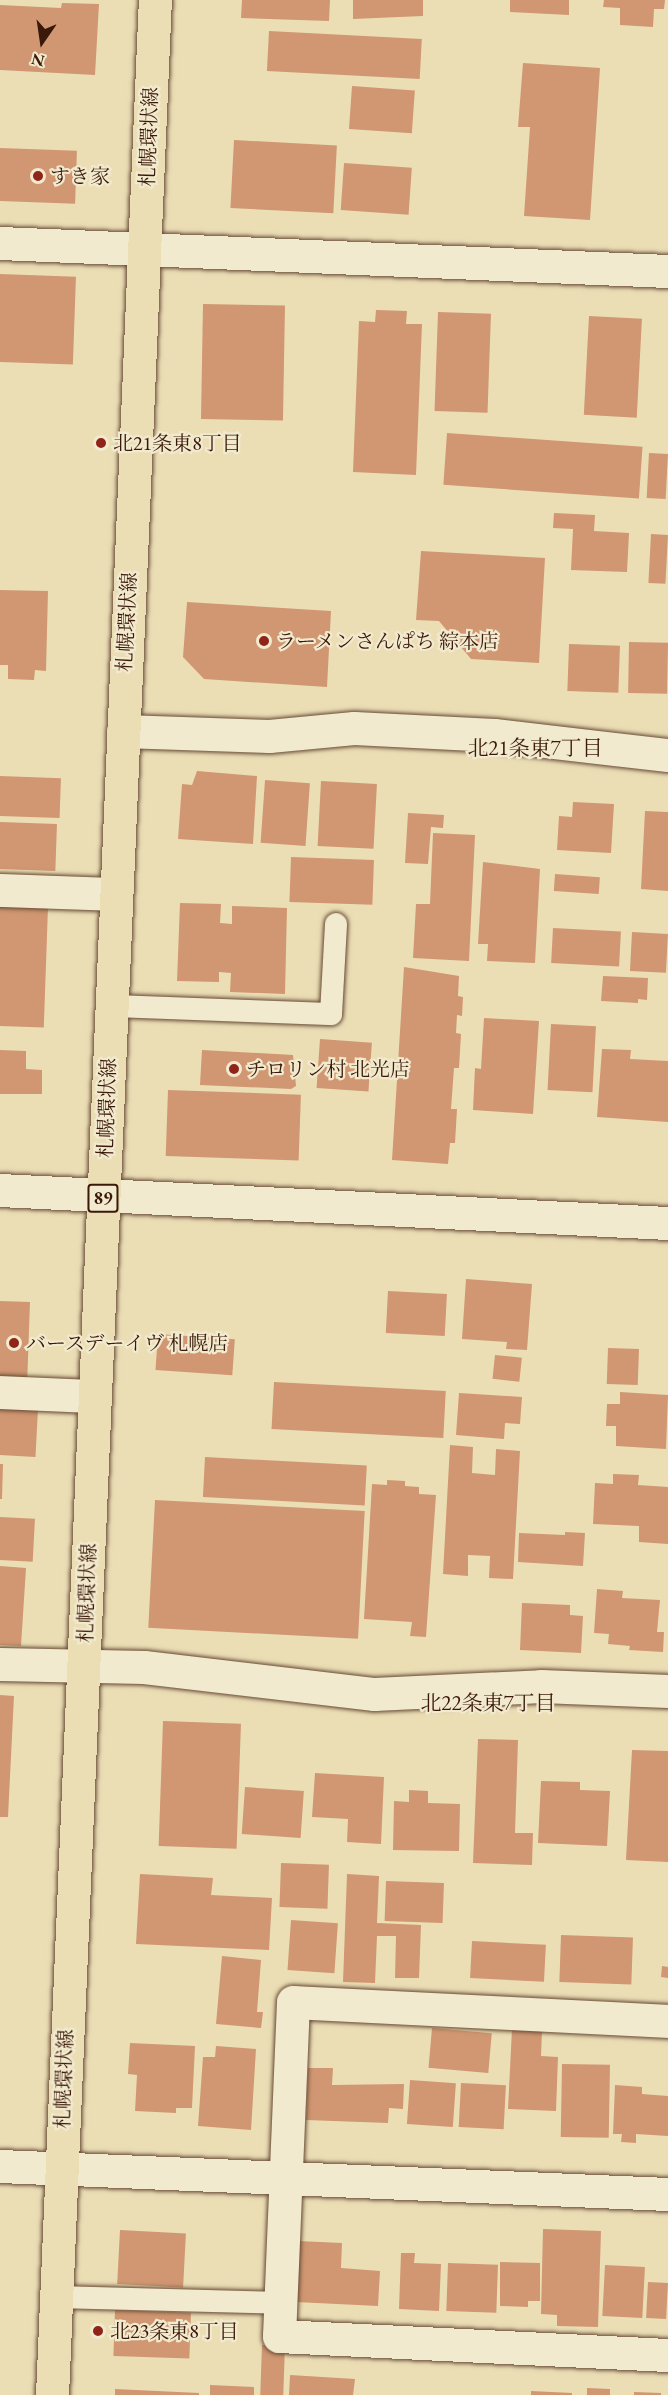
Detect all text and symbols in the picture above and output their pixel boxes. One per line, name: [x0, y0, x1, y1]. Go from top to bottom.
north arrow: [12, 12, 72, 72]
text: N: [29, 48, 47, 72]
street label: 札幌環状線: [135, 87, 163, 187]
place label: すき家: [50, 164, 110, 188]
marker: すき家: [31, 169, 45, 183]
place label: 北21条東8丁目: [113, 431, 242, 455]
marker: 北21条東8丁目: [94, 436, 108, 450]
street label: 札幌環状線: [112, 571, 142, 673]
place label: ラーメンさんぱち 綜本店: [276, 629, 500, 653]
marker: ラーメンさんぱち 綜本店: [257, 634, 271, 648]
district label: 北21条東7丁目: [467, 735, 603, 761]
place label: チロリン村 北光店: [246, 1057, 410, 1081]
street label: 札幌環状線: [93, 1058, 121, 1158]
marker: チロリン村 北光店: [227, 1062, 241, 1076]
road number: 89: [86, 1183, 120, 1213]
place label: バースデーイヴ 札幌店: [26, 1331, 230, 1355]
marker: バースデーイヴ 札幌店: [7, 1336, 21, 1350]
street label: 札幌環状線: [73, 1543, 101, 1643]
district label: 北22条東7丁目: [420, 1690, 556, 1716]
street label: 札幌環状線: [50, 2029, 78, 2129]
place label: 北23条東8丁目: [110, 2319, 239, 2343]
marker: 北23条東8丁目: [91, 2324, 105, 2338]

